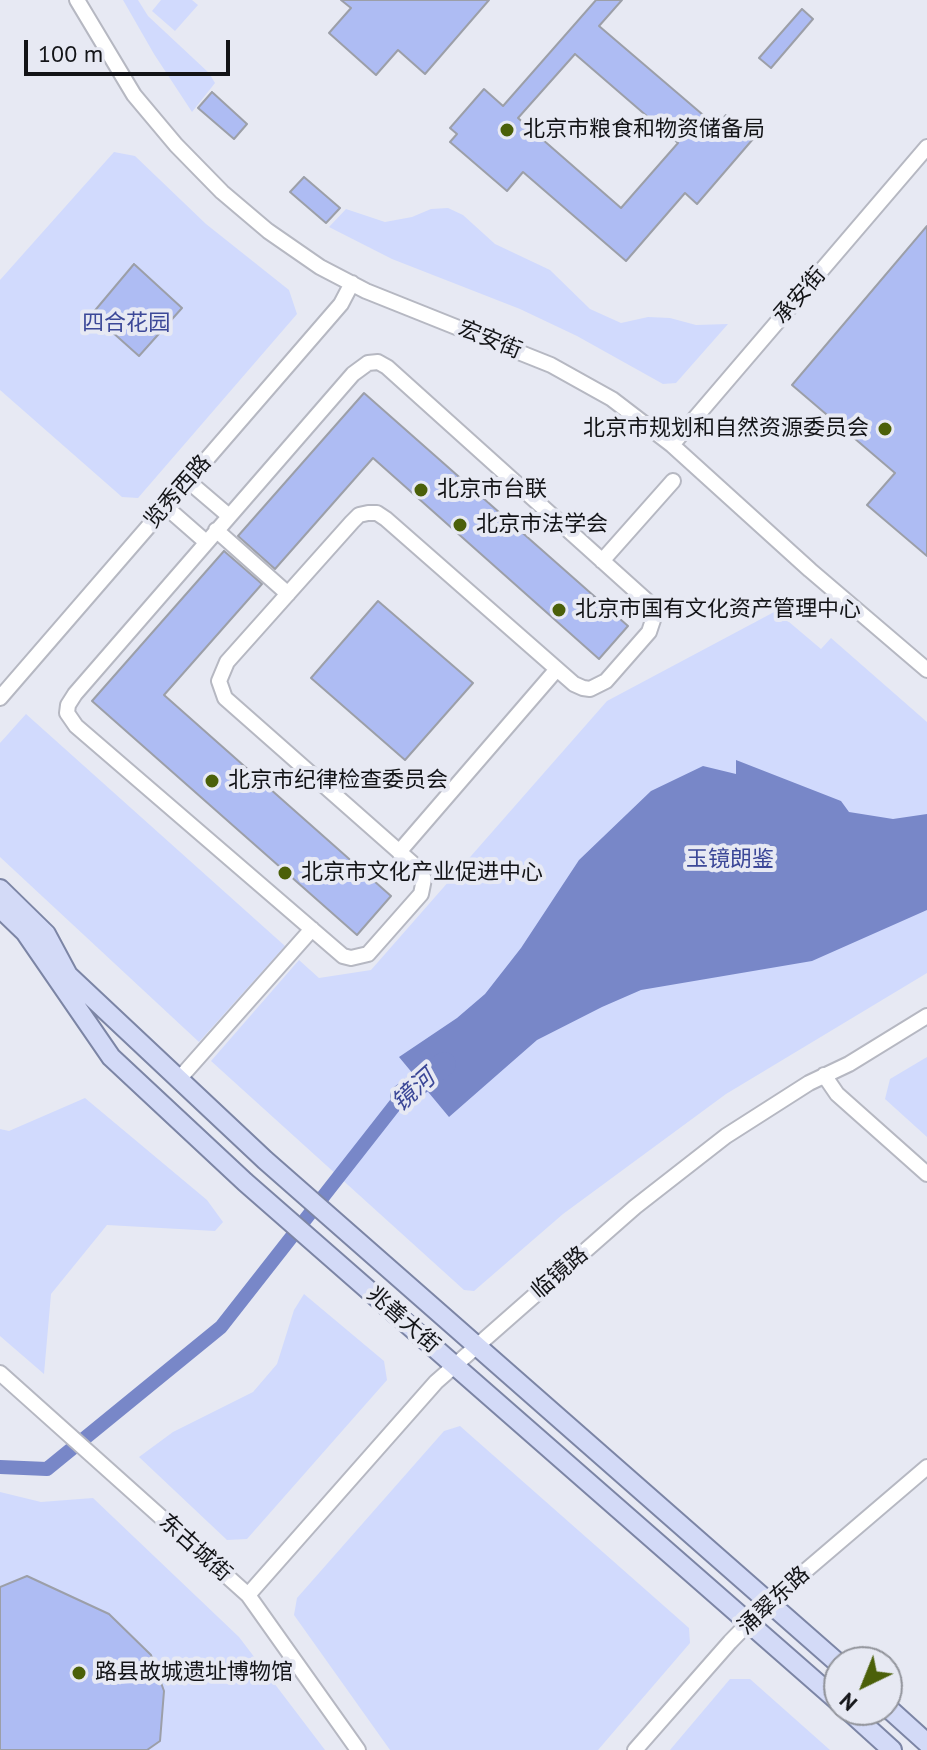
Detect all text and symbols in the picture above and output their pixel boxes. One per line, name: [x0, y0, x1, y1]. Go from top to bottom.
scale bar: [28, 24, 234, 74]
text: 100 m: [38, 38, 103, 69]
place label: 北京市粮食和物资储备局: [523, 117, 765, 143]
marker: 北京市粮食和物资储备局: [498, 121, 516, 139]
street label: 承安街: [768, 262, 832, 330]
park label: 四合花园: [82, 311, 170, 337]
street label: 宏安街: [454, 315, 526, 365]
place label: 北京市规划和自然资源委员会: [583, 416, 869, 442]
marker: 北京市规划和自然资源委员会: [876, 420, 894, 438]
street label: 览秀西路: [139, 450, 217, 534]
place label: 北京市台联: [437, 477, 547, 503]
marker: 北京市台联: [412, 481, 430, 499]
place label: 北京市法学会: [476, 512, 608, 538]
marker: 北京市法学会: [451, 516, 469, 534]
place label: 北京市国有文化资产管理中心: [575, 597, 861, 623]
marker: 北京市国有文化资产管理中心: [550, 601, 568, 619]
place label: 北京市纪律检查委员会: [228, 768, 448, 794]
marker: 北京市纪律检查委员会: [203, 772, 221, 790]
park label: 玉镜朗鉴: [686, 847, 774, 873]
place label: 北京市文化产业促进中心: [301, 860, 543, 886]
marker: 北京市文化产业促进中心: [276, 864, 294, 882]
water label: 镜河: [387, 1064, 441, 1118]
street label: 临镜路: [526, 1241, 594, 1305]
street label: 兆善大街: [361, 1281, 445, 1359]
street label: 东古城街: [153, 1509, 237, 1587]
street label: 涌翠东路: [733, 1561, 815, 1641]
north arrow: [823, 1646, 903, 1726]
place label: 路县故城遗址博物馆: [95, 1660, 293, 1686]
marker: 路县故城遗址博物馆: [70, 1664, 88, 1682]
text: N: [833, 1687, 863, 1717]

